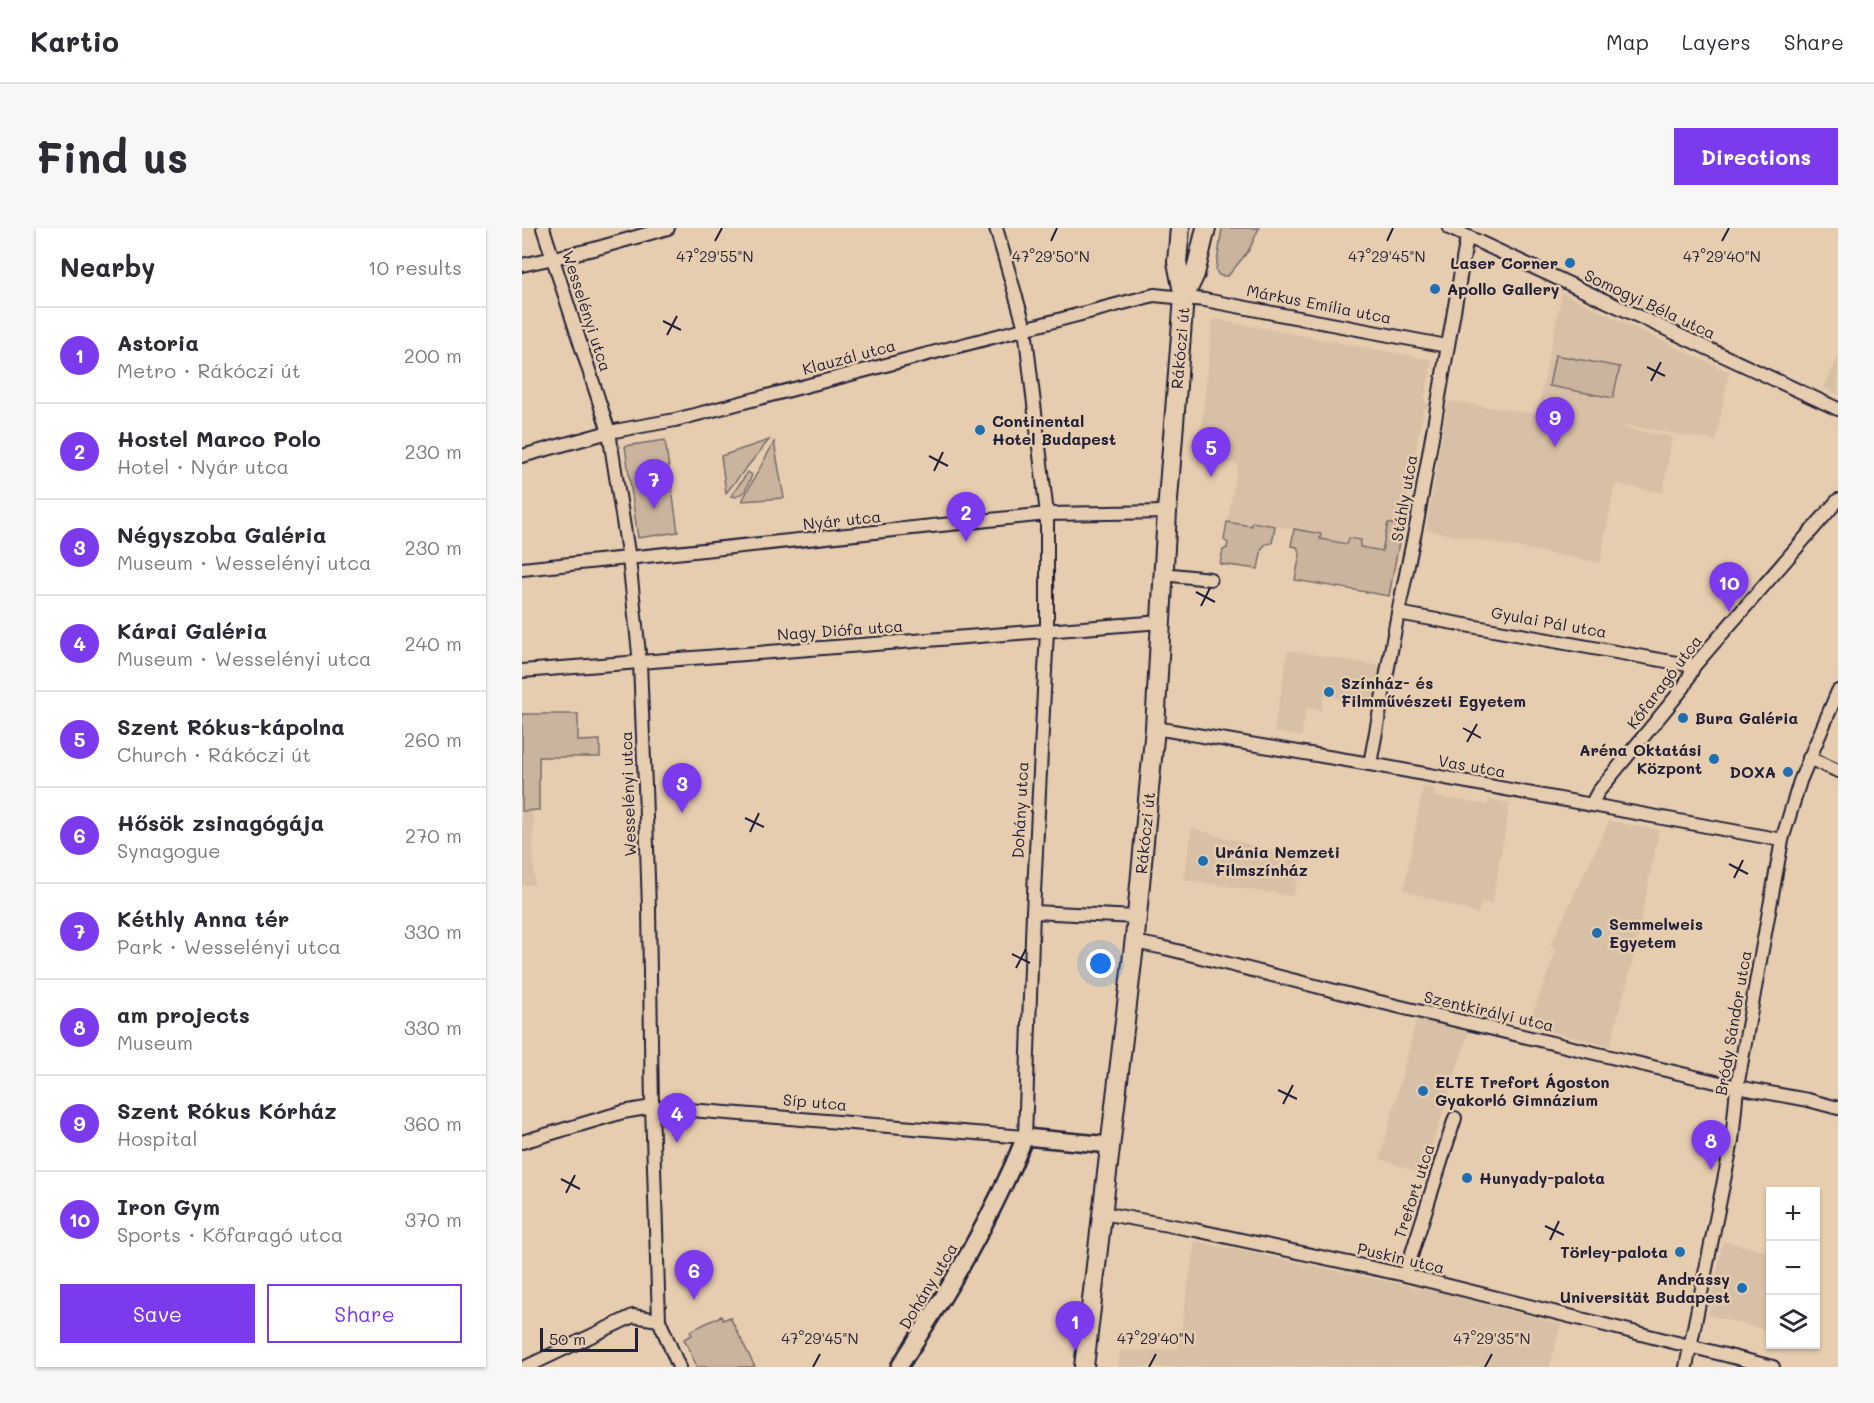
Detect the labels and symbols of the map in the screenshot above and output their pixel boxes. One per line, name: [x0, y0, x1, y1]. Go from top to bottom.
text: 47°29'55"N: [676, 246, 754, 266]
text: 47°29'50"N: [1012, 246, 1090, 266]
text: 47°29'45"N: [1348, 246, 1426, 266]
text: 47°29'40"N: [1683, 246, 1761, 266]
street label: Wesselényi utca: [558, 248, 617, 374]
place label: Laser Corner: [1450, 252, 1558, 273]
marker: Laser Corner: [1563, 256, 1577, 270]
street label: Somogyi Béla utca: [1581, 264, 1719, 343]
place label: Apollo Gallery: [1447, 278, 1560, 299]
street label: Márkus Emília utca: [1245, 279, 1393, 328]
marker: Apollo Gallery: [1428, 282, 1442, 296]
street label: Rákóczi út: [1165, 306, 1194, 390]
street label: Klauzál utca: [800, 334, 898, 379]
pin: 9: [1536, 398, 1574, 447]
place label: Continental Hotel Budapest: [992, 410, 1116, 449]
marker: Continental Hotel Budapest: [973, 423, 987, 437]
pin: 5: [1192, 428, 1230, 477]
street label: Stáhly utca: [1386, 453, 1421, 543]
pin: 7: [634, 460, 674, 509]
pin: 2: [946, 492, 986, 542]
street label: Nyár utca: [802, 505, 882, 534]
pin: 10: [1710, 562, 1748, 612]
street label: Gyulai Pál utca: [1490, 601, 1609, 642]
street label: Nagy Diófa utca: [776, 615, 904, 644]
street label: Kőfaragó utca: [1621, 630, 1706, 733]
place label: Színház- és Filmművészeti Egyetem: [1341, 672, 1526, 711]
marker: Színház- és Filmművészeti Egyetem: [1322, 685, 1336, 699]
place label: Bura Galéria: [1695, 707, 1799, 728]
marker: Bura Galéria: [1676, 711, 1690, 725]
street label: Wesselényi utca: [615, 731, 640, 857]
place label: Aréna Oktatási Központ: [1579, 739, 1702, 778]
street label: Vas utca: [1437, 749, 1508, 782]
marker: Aréna Oktatási Központ: [1707, 752, 1721, 766]
street label: Dohány utca: [1006, 761, 1033, 859]
place label: DOXA: [1729, 761, 1776, 782]
pin: 3: [662, 764, 702, 813]
marker: DOXA: [1781, 765, 1795, 779]
street label: Rákóczi út: [1130, 791, 1159, 875]
place label: Uránia Nemzeti Filmszínház: [1215, 841, 1340, 880]
marker: Uránia Nemzeti Filmszínház: [1196, 854, 1210, 868]
place label: Semmelweis Egyetem: [1609, 913, 1703, 952]
marker: Semmelweis Egyetem: [1590, 926, 1604, 940]
your location: [1086, 949, 1115, 978]
street label: Bródy Sándor utca: [1709, 949, 1756, 1097]
street label: Szentkirályi utca: [1422, 985, 1556, 1036]
place label: ELTE Trefort Ágoston Gyakorló Gimnázium: [1435, 1071, 1610, 1110]
marker: ELTE Trefort Ágoston Gyakorló Gimnázium: [1416, 1084, 1430, 1098]
street label: Síp utca: [782, 1088, 848, 1115]
pin: 4: [658, 1094, 696, 1143]
pin: 8: [1692, 1120, 1730, 1170]
street label: Trefort utca: [1388, 1141, 1439, 1241]
place label: Hunyady-palota: [1479, 1167, 1605, 1188]
marker: Hunyady-palota: [1460, 1171, 1474, 1185]
street label: Puskin utca: [1355, 1237, 1447, 1278]
street label: Dohány utca: [894, 1239, 962, 1333]
place label: Törley-palota: [1560, 1241, 1668, 1262]
marker: Törley-palota: [1673, 1245, 1687, 1259]
pin: 6: [674, 1250, 714, 1300]
place label: Andrássy Universität Budapest: [1560, 1268, 1730, 1307]
marker: Andrássy Universität Budapest: [1735, 1281, 1749, 1295]
pin: 1: [1056, 1302, 1094, 1351]
scale bar: [540, 1325, 638, 1352]
text: 47°29'45"N: [781, 1328, 859, 1348]
text: 47°29'40"N: [1117, 1328, 1195, 1348]
text: 47°29'35"N: [1453, 1328, 1531, 1348]

